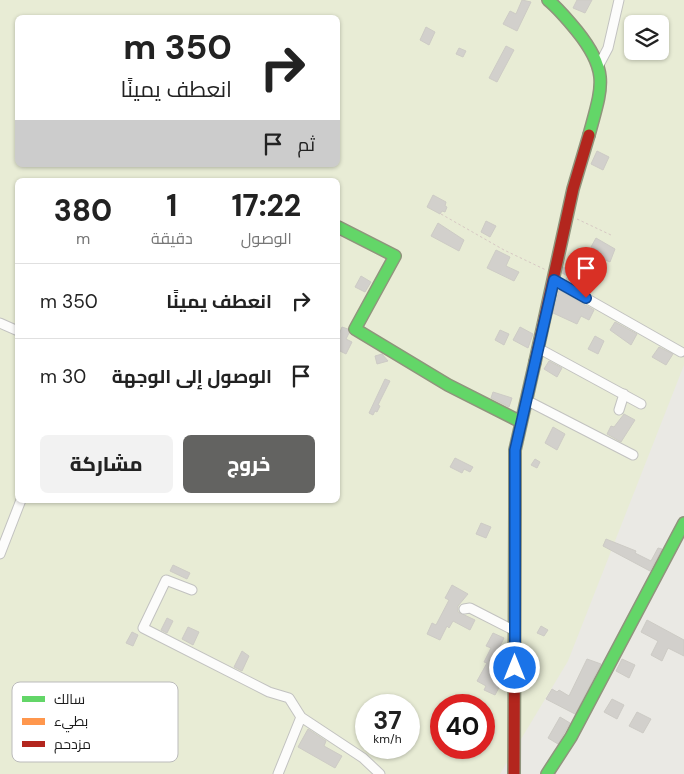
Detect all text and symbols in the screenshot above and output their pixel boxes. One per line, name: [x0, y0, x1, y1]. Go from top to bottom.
map controls: [624, 15, 669, 60]
button: layers: [624, 15, 669, 60]
text: 350 m: [123, 24, 232, 70]
icon: right: [250, 35, 315, 100]
text: انعطف يمينًا: [121, 75, 232, 104]
icon: arrive: [259, 130, 287, 158]
text: ثم: [297, 132, 315, 157]
text: 1: [166, 186, 177, 225]
text: 17:22: [232, 186, 301, 225]
text: 380: [54, 191, 112, 230]
text: m: [76, 228, 90, 249]
text: دقيقة: [151, 228, 193, 249]
text: الوصول: [241, 228, 292, 249]
pin: [565, 247, 607, 298]
icon: arrive: [572, 254, 600, 282]
icon: right: [287, 287, 315, 315]
text: 350 m: [40, 289, 98, 314]
text: انعطف يمينًا: [166, 289, 272, 314]
icon: arrive: [287, 362, 315, 390]
text: 30 m: [40, 364, 86, 389]
text: الوصول إلى الوجهة: [112, 364, 272, 389]
button: مشاركة: [40, 435, 173, 493]
button: خروج: [183, 435, 315, 493]
position arrow: [488, 641, 540, 693]
legend: [12, 682, 178, 762]
text: سالك: [54, 690, 85, 708]
speed limit sign: 40: [430, 694, 495, 759]
text: 37: [373, 704, 402, 737]
text: بطيء: [54, 712, 88, 733]
text: km/h: [373, 731, 402, 747]
text: مزدحم: [54, 735, 91, 754]

